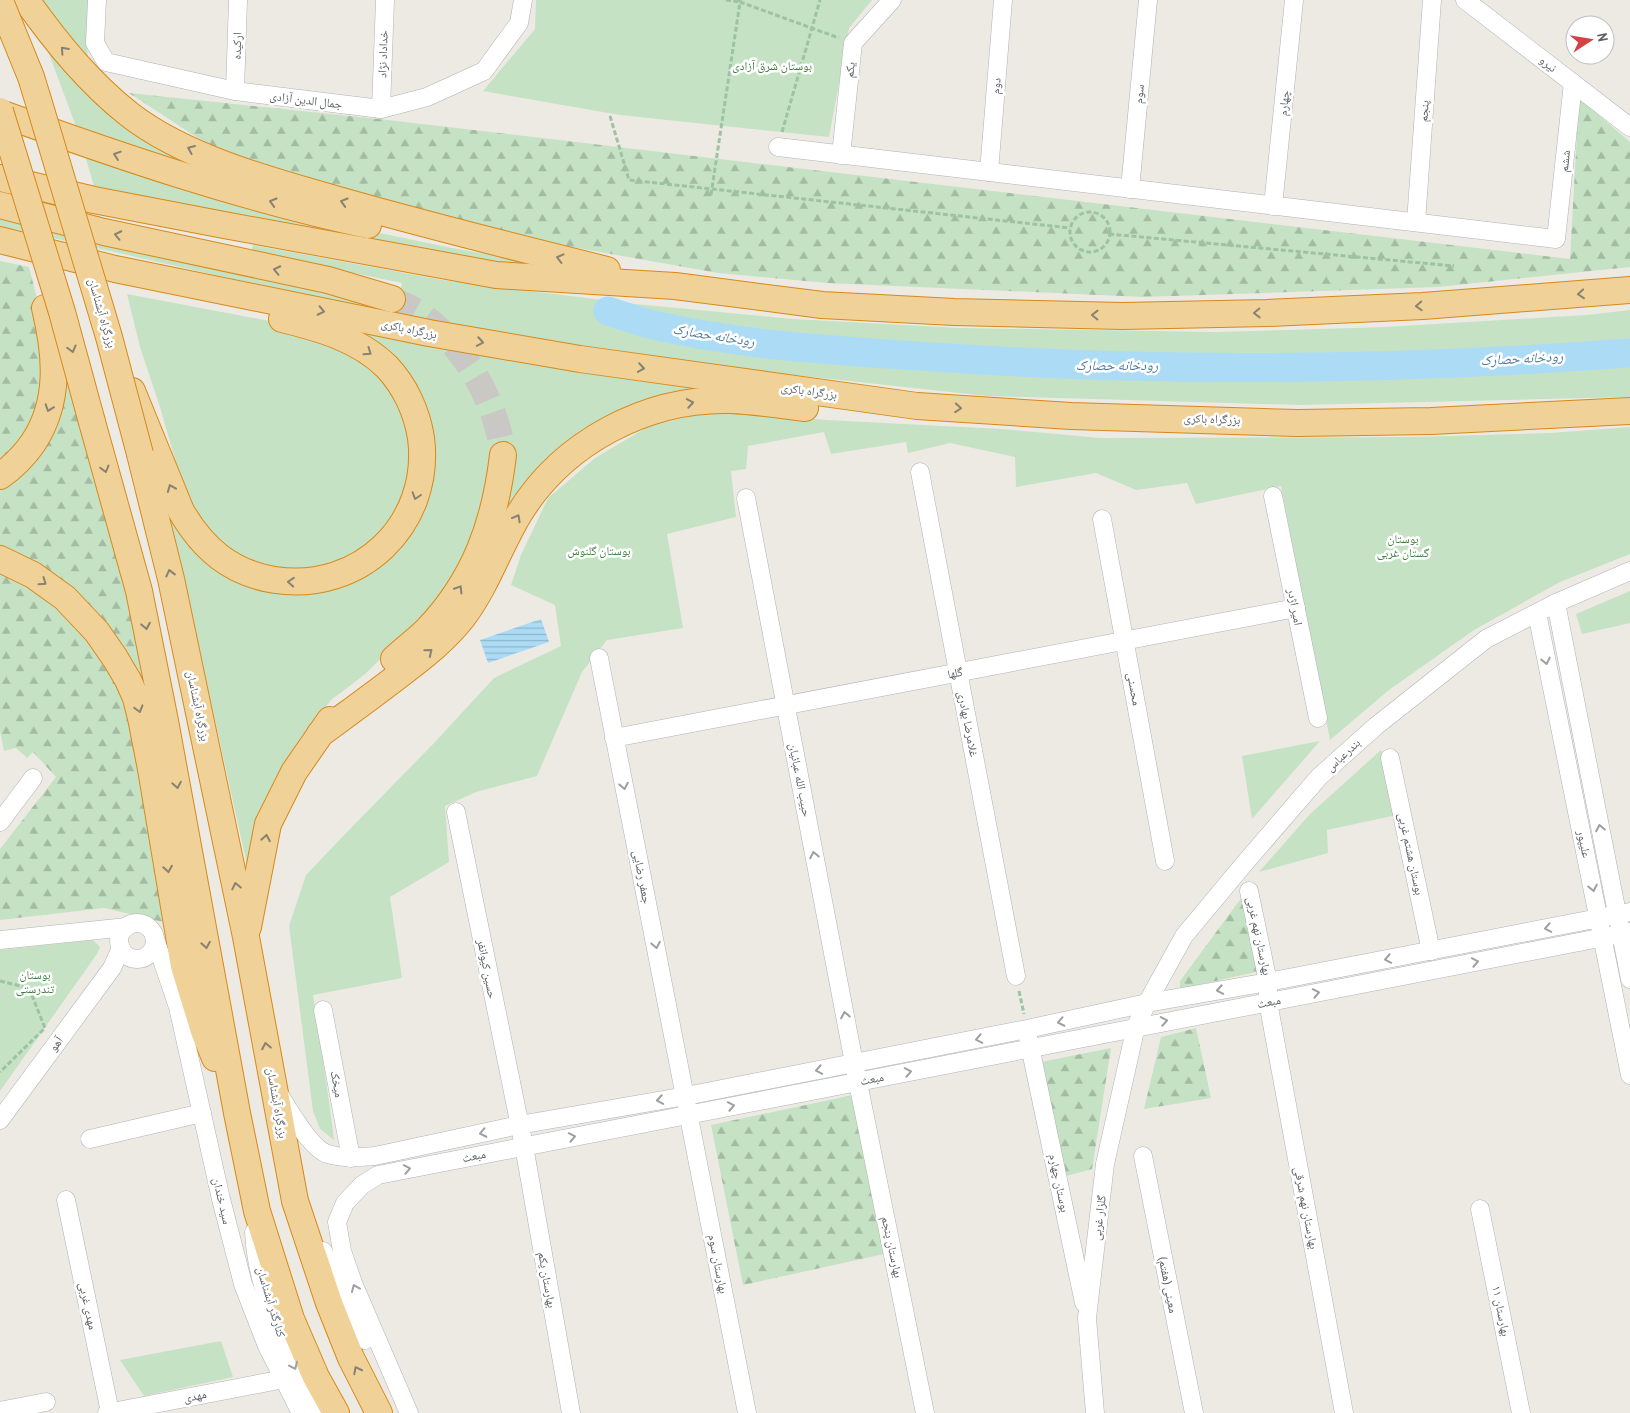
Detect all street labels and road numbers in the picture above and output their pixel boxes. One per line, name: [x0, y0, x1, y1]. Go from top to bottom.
street label: خداداد نژاد: [374, 30, 392, 78]
street label: ارکیده: [229, 32, 245, 60]
street label: نیرو: [1536, 52, 1560, 76]
street label: یکم: [841, 61, 859, 79]
street label: دوم: [987, 77, 1005, 95]
street label: سوم: [1130, 84, 1148, 104]
street label: جمال الدین آزادی: [269, 88, 344, 112]
street label: چهارم: [1275, 89, 1293, 117]
street label: پنجم: [1415, 99, 1433, 123]
street label: ششم: [1556, 149, 1574, 173]
street label: بزرگراه آبشناسان: [84, 276, 120, 350]
street label: بزرگراه باکری: [380, 315, 438, 343]
street label: بزرگراه باکری: [780, 379, 838, 403]
street label: بزرگراه باکری: [1183, 410, 1241, 428]
street label: امیر اژدر: [1283, 586, 1306, 627]
street label: گلها: [946, 664, 964, 682]
street label: بزرگراه آبشناسان: [183, 669, 213, 743]
street label: محسنی: [1123, 671, 1145, 707]
street label: غلامرضا بهادری: [954, 690, 982, 758]
street label: بندرعباس: [1322, 735, 1364, 775]
street label: حبیب الله عبائیان: [785, 742, 815, 819]
street label: بوستان هشتم غربی: [1394, 811, 1428, 897]
street label: علیپور: [1573, 828, 1595, 859]
street label: جعفر رضایی: [629, 849, 655, 906]
street label: بهارستان نهم غربی: [1243, 895, 1275, 977]
street label: حسین کیوانفر: [473, 937, 501, 1000]
street label: مبعث: [1256, 992, 1282, 1012]
street label: آهو: [45, 1033, 67, 1055]
street label: بزرگراه آبشناسان: [263, 1066, 291, 1140]
street label: میخک: [327, 1069, 347, 1099]
street label: مبعث: [859, 1069, 885, 1089]
street label: مبعث: [461, 1146, 487, 1166]
street label: بوستان چهارم: [1045, 1152, 1073, 1214]
street label: بهارستان نهم شرقی: [1290, 1165, 1322, 1251]
street label: سید خندان: [209, 1176, 235, 1226]
street label: گلزار غربی: [1088, 1194, 1110, 1242]
street label: بهارستان پنجم: [878, 1215, 906, 1279]
street label: بهارستان سوم: [704, 1233, 732, 1295]
street label: بهارستان یکم: [534, 1251, 560, 1309]
street label: معینی (هفتم): [1155, 1255, 1181, 1315]
street label: کنارگذر آبشناسان: [253, 1265, 289, 1339]
street label: مهدی غربی: [75, 1281, 101, 1331]
street label: بهارستان ۱۱: [1488, 1284, 1514, 1338]
street label: مهدی: [182, 1386, 208, 1406]

